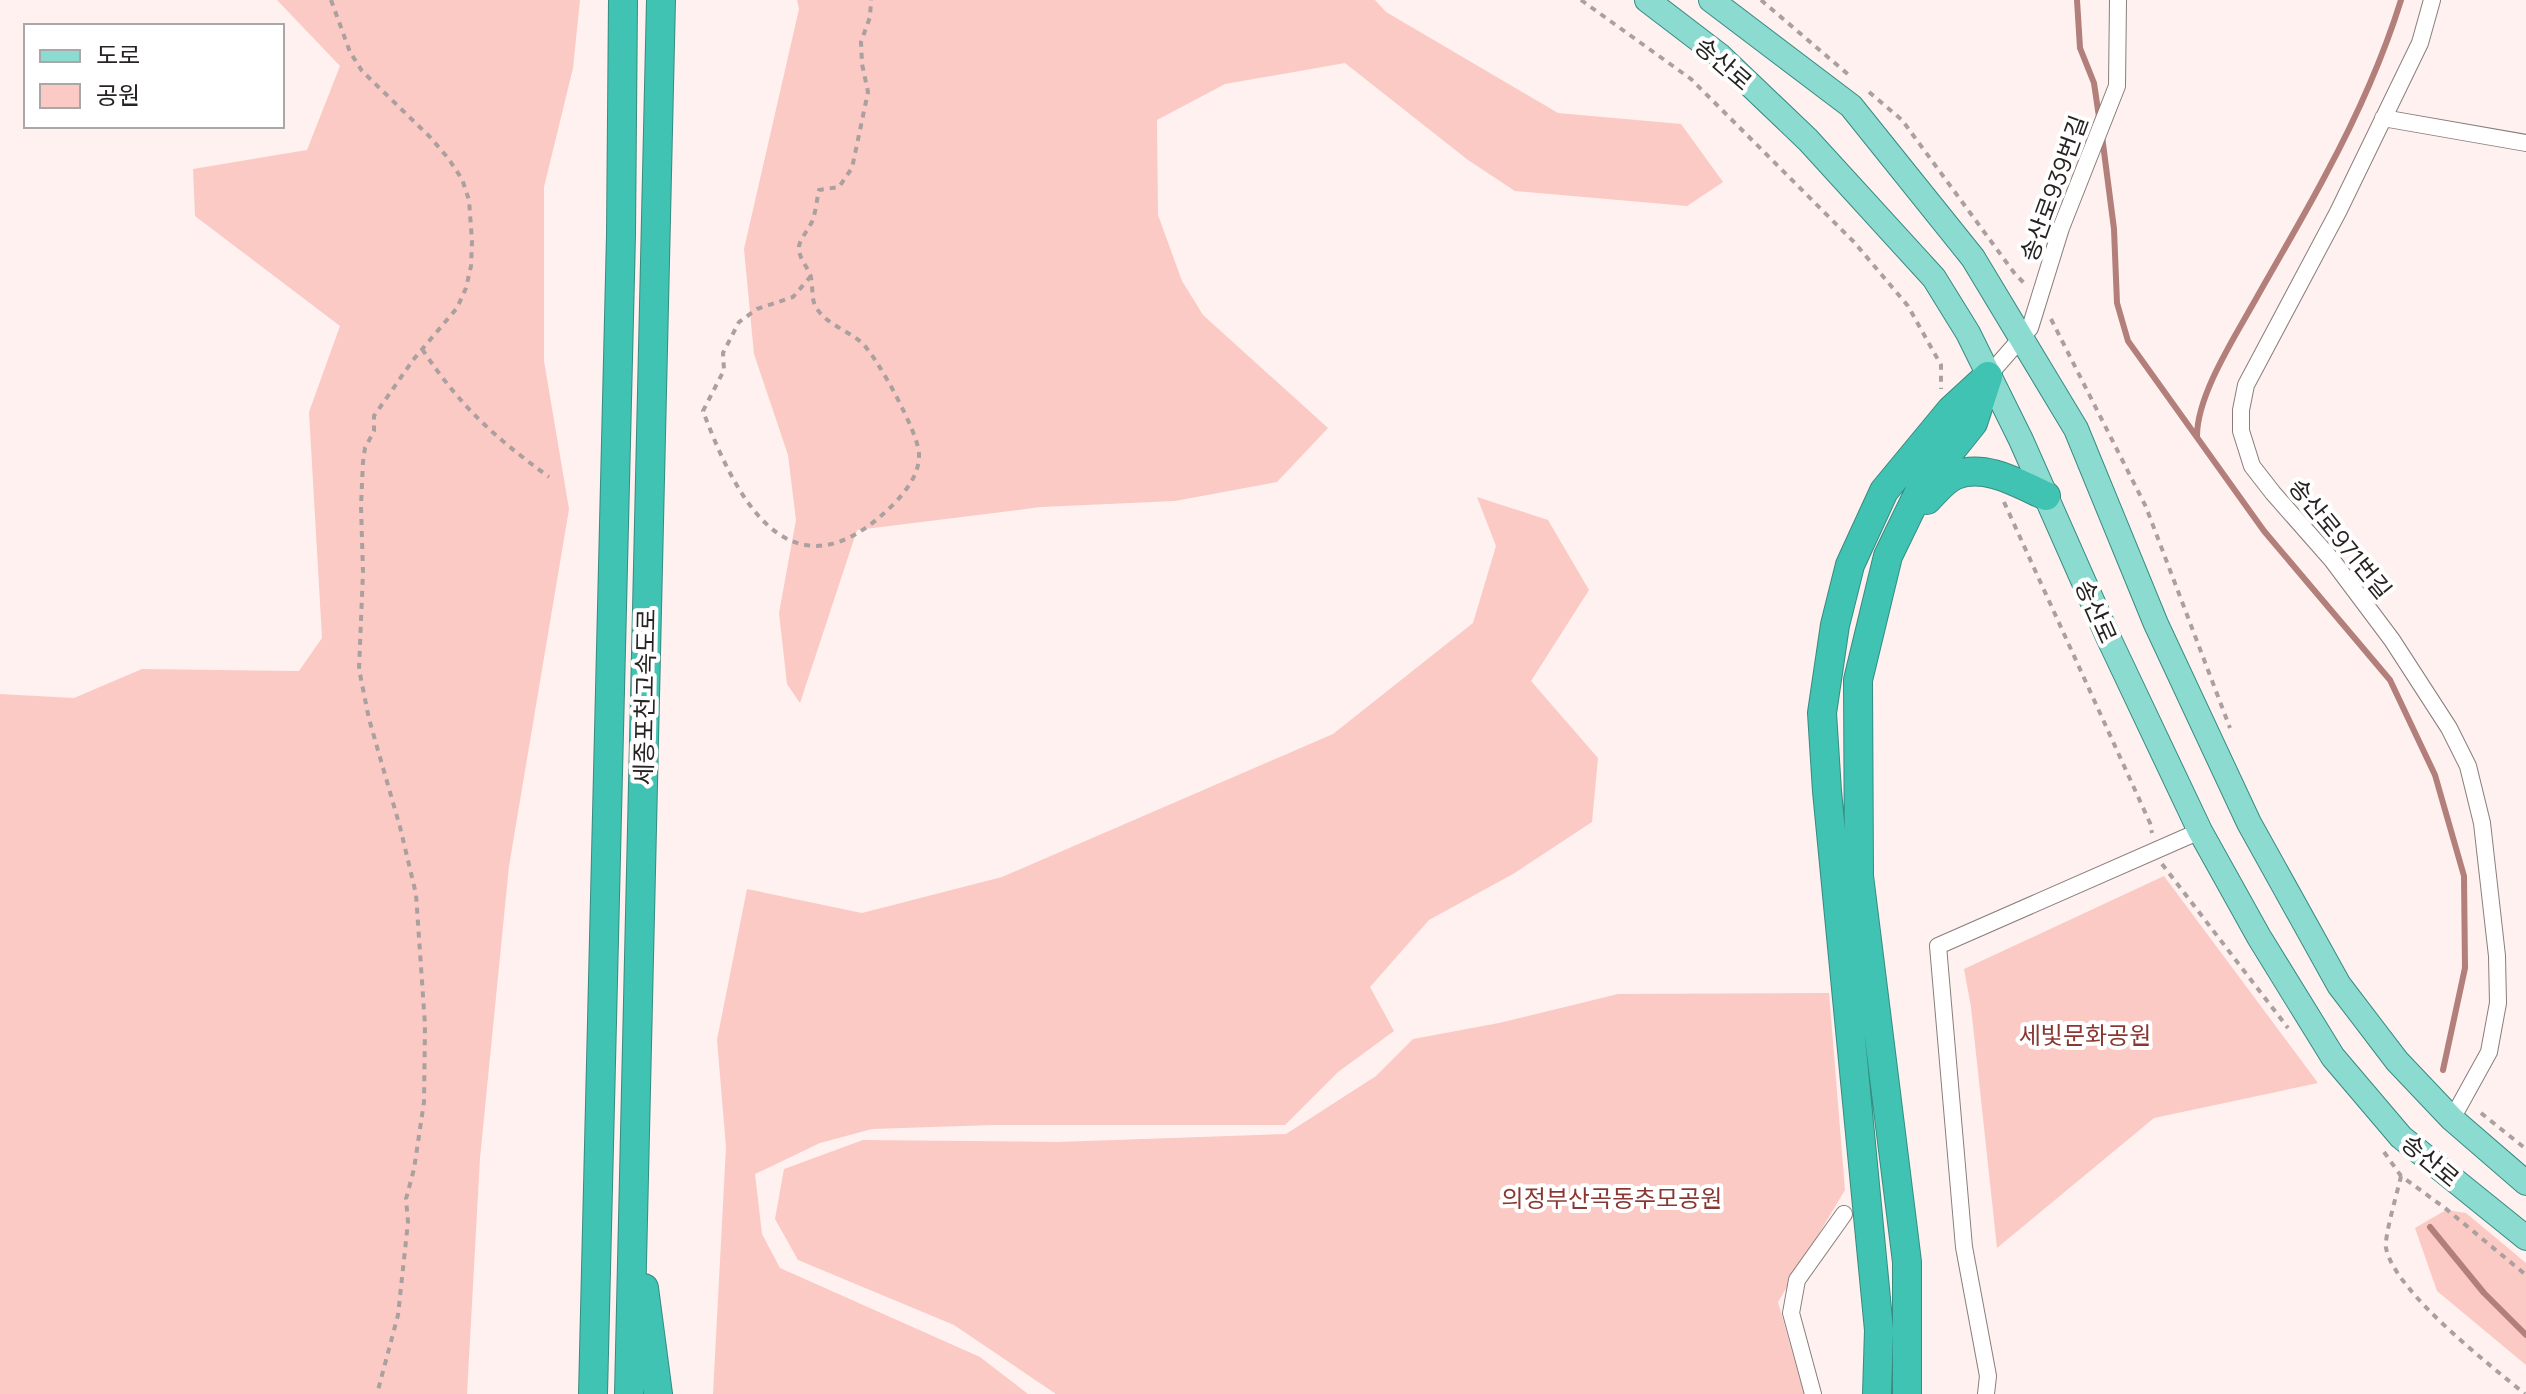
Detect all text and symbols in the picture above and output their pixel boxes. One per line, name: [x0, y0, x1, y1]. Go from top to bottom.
legend: [24, 24, 284, 128]
street label: 송산로: [1688, 29, 1760, 97]
text: 도로: [96, 38, 140, 71]
text: 공원: [96, 78, 140, 111]
street label: 송산로939번길: [2011, 110, 2095, 266]
street label: 송산로971번길: [2282, 471, 2400, 605]
street label: 송산로: [2068, 574, 2126, 648]
street label: 세종포천고속도로: [626, 608, 662, 786]
park label: 세빛문화공원: [2019, 1018, 2151, 1051]
street label: 송산로: [2395, 1126, 2467, 1194]
park label: 의정부산곡동추모공원: [1502, 1181, 1722, 1214]

